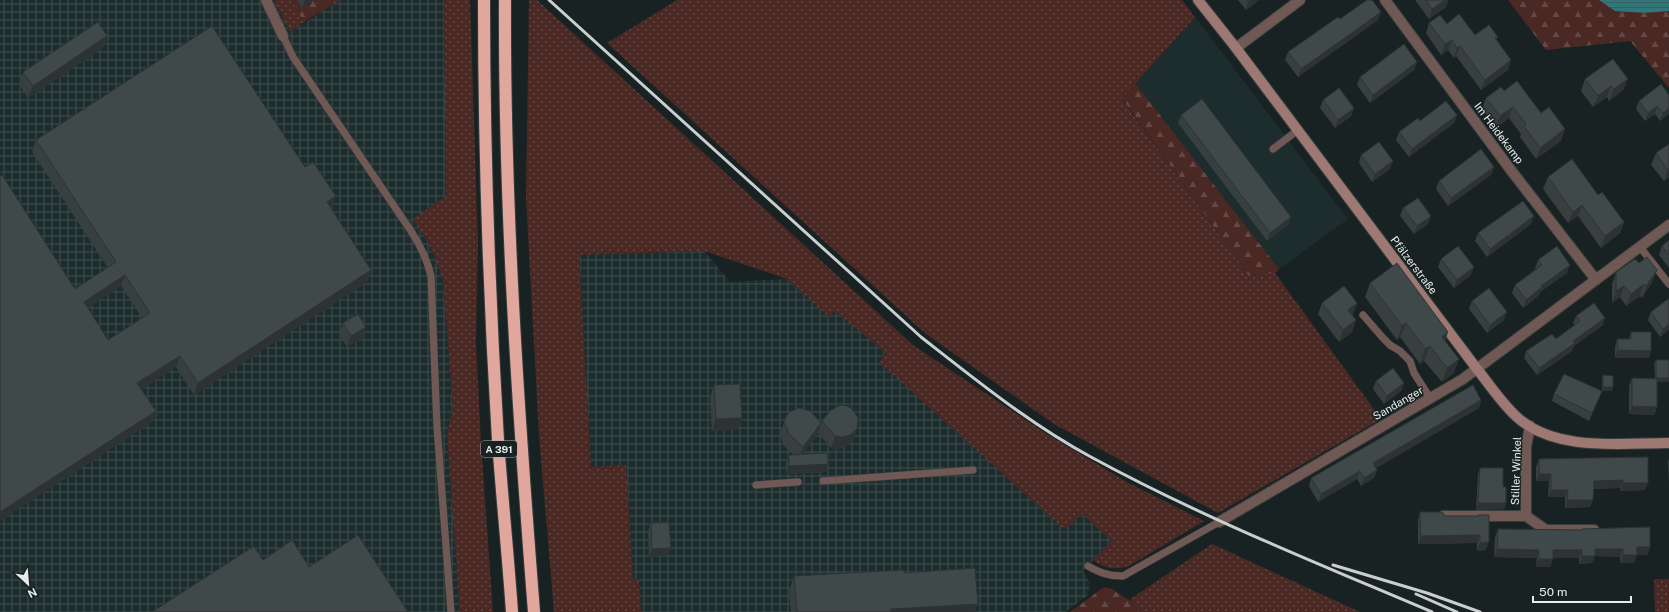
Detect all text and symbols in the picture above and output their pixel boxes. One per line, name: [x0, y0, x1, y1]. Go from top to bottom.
street label: Im Heidekamp: [1472, 100, 1526, 166]
street label: Pfälzerstraße: [1388, 234, 1440, 296]
street label: Sandanger: [1371, 384, 1425, 422]
street label: Stiller Winkel: [1509, 437, 1523, 505]
road number: A 391: [481, 441, 517, 457]
north arrow: [8, 564, 48, 604]
scale bar: [1533, 578, 1631, 604]
text: 50 m: [1539, 585, 1567, 599]
text: N: [26, 586, 39, 600]

